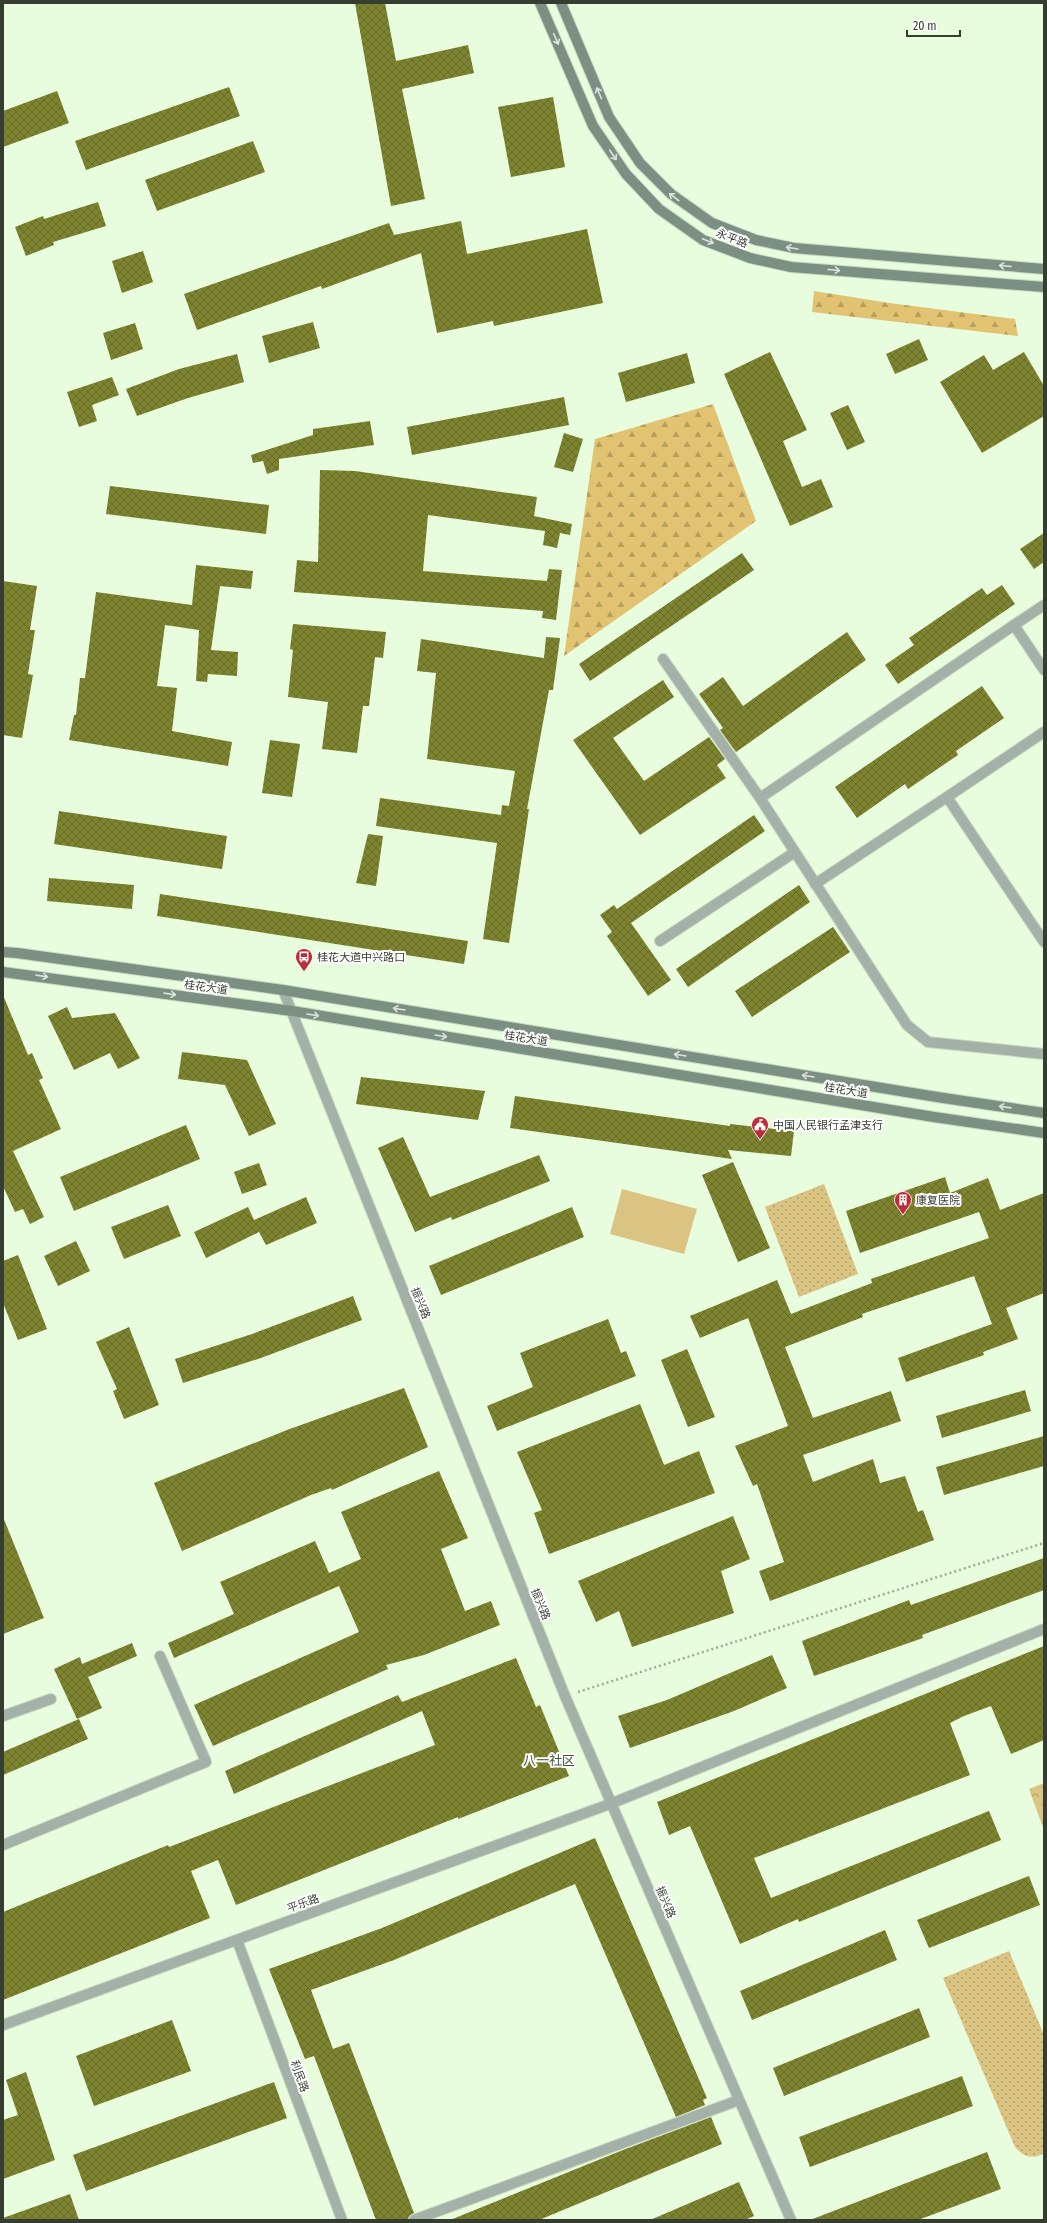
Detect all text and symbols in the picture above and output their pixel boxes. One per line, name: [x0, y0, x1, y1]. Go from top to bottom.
scale bar: [907, 12, 960, 38]
text: 20 m: [913, 19, 937, 33]
one-way arrow: [552, 32, 560, 44]
one-way arrow: [595, 87, 602, 99]
one-way arrow: [609, 149, 617, 161]
one-way arrow: [669, 193, 680, 201]
street label: 永平路: [714, 226, 750, 250]
one-way arrow: [702, 238, 714, 245]
one-way arrow: [786, 243, 799, 251]
one-way arrow: [999, 262, 1012, 269]
one-way arrow: [827, 266, 840, 273]
bus stop icon: 桂花大道中兴路口: [294, 947, 314, 972]
place label: 桂花大道中兴路口: [317, 951, 405, 964]
one-way arrow: [35, 972, 48, 980]
street label: 桂花大道: [183, 978, 229, 997]
one-way arrow: [164, 990, 177, 998]
one-way arrow: [393, 1005, 406, 1013]
one-way arrow: [306, 1011, 319, 1019]
street label: 桂花大道: [503, 1029, 549, 1048]
one-way arrow: [434, 1032, 447, 1040]
one-way arrow: [673, 1051, 686, 1059]
one-way arrow: [802, 1072, 815, 1080]
street label: 桂花大道: [823, 1081, 869, 1100]
one-way arrow: [999, 1103, 1012, 1111]
public building icon: 中国人民银行孟津支行: [750, 1115, 770, 1140]
place label: 中国人民银行孟津支行: [773, 1119, 883, 1132]
building icon: 康复医院: [893, 1190, 913, 1215]
place label: 康复医院: [916, 1194, 960, 1207]
street label: 振兴路: [408, 1285, 433, 1321]
street label: 振兴路: [528, 1586, 553, 1622]
district label: 八一社区: [523, 1753, 575, 1768]
street label: 振兴路: [653, 1884, 678, 1920]
street label: 平乐路: [285, 1892, 321, 1915]
street label: 利民路: [288, 2058, 311, 2094]

